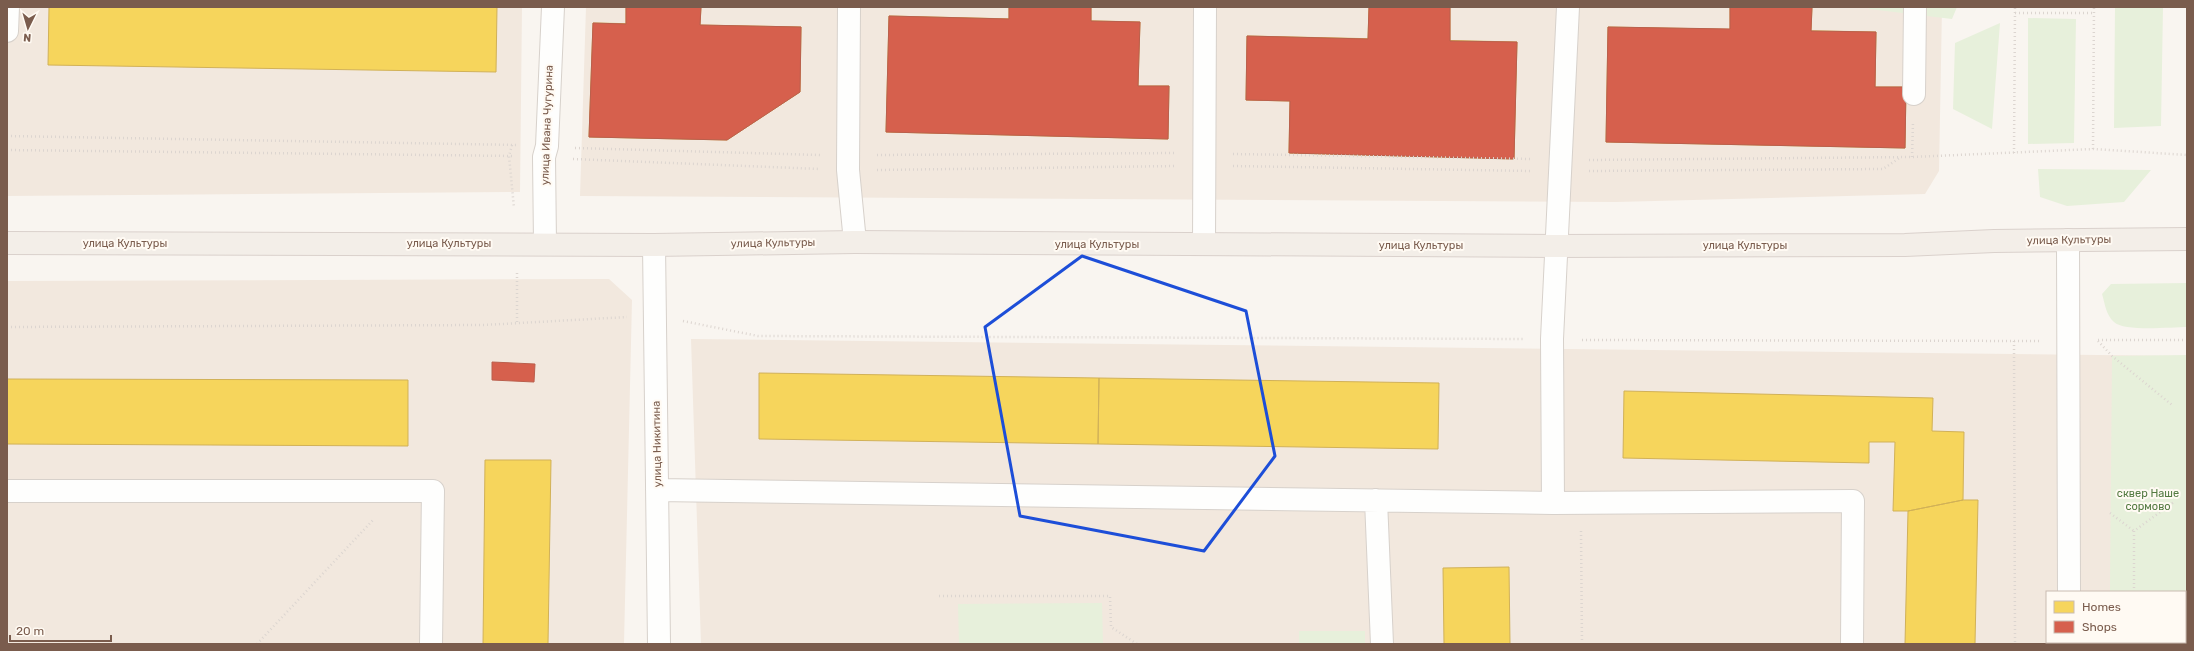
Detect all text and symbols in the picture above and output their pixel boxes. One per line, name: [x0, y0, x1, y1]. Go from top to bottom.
north arrow: [8, 8, 48, 48]
text: N: [23, 31, 32, 44]
street label: улица Ивана Чугурина: [538, 65, 556, 185]
street label: улица Культуры: [2027, 233, 2111, 247]
street label: улица Культуры: [731, 236, 815, 250]
street label: улица Культуры: [83, 237, 167, 250]
street label: улица Культуры: [407, 237, 491, 250]
street label: улица Культуры: [1055, 238, 1139, 251]
street label: улица Культуры: [1379, 239, 1463, 252]
street label: улица Культуры: [1703, 239, 1787, 252]
street label: улица Никитина: [650, 401, 664, 487]
park label: сквер Наше сормово: [2117, 487, 2179, 513]
legend: [2046, 591, 2186, 643]
text: Homes: [2082, 600, 2121, 614]
scale bar: [10, 617, 111, 643]
text: Shops: [2082, 620, 2117, 634]
text: 20 m: [16, 624, 44, 638]

